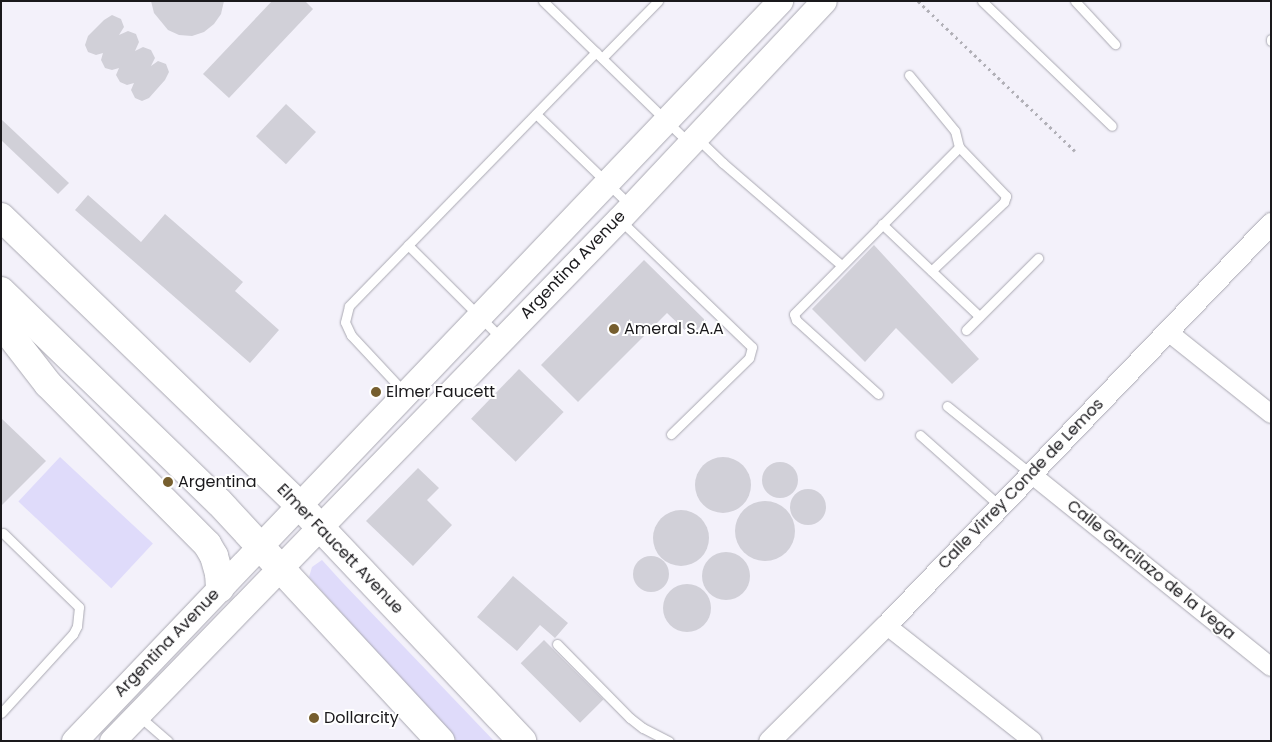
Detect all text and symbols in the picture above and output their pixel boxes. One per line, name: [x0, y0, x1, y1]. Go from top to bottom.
street label: Argentina Avenue: [516, 207, 630, 323]
place label: Ameral S.A.A: [624, 319, 724, 339]
marker: Ameral S.A.A: [608, 323, 620, 335]
place label: Elmer Faucett: [386, 382, 495, 402]
marker: Elmer Faucett: [370, 386, 382, 398]
street label: Calle Virrey Conde de Lemos: [934, 395, 1108, 573]
place label: Argentina: [178, 472, 257, 492]
marker: Argentina: [162, 476, 174, 488]
street label: Elmer Faucett Avenue: [273, 480, 407, 618]
street label: Calle Garcilazo de la Vega: [1063, 496, 1239, 644]
street label: Argentina Avenue: [110, 585, 224, 701]
place label: Dollarcity: [324, 708, 399, 728]
marker: Dollarcity: [308, 712, 320, 724]

